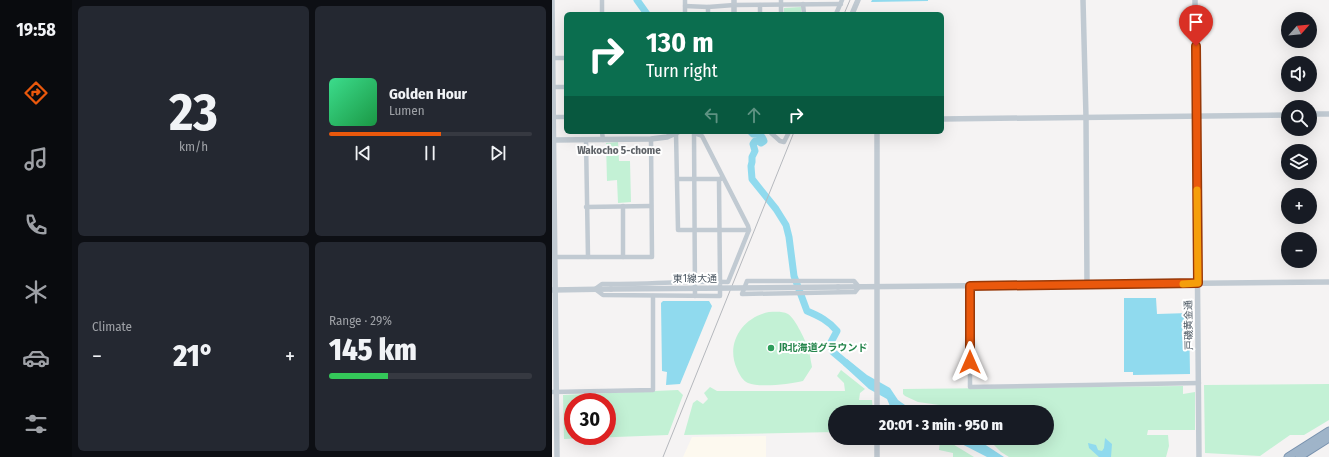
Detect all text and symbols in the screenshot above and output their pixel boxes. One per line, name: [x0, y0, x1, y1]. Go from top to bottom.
pin: [1179, 5, 1213, 46]
icon: arrive: [1185, 11, 1207, 33]
north arrow: [1281, 12, 1317, 48]
map controls: [1281, 12, 1317, 268]
text: 19:58: [16, 19, 56, 41]
text: 130 m: [646, 26, 714, 59]
icon: right: [580, 28, 632, 80]
button: sound: [1281, 56, 1317, 92]
text: Turn right: [646, 60, 718, 82]
icon: directions: [22, 79, 50, 107]
text: 23: [169, 81, 218, 144]
text: Golden Hour: [389, 85, 467, 103]
button: search: [1281, 100, 1317, 136]
text: Lumen: [389, 103, 425, 118]
icon: left: [701, 104, 723, 126]
icon: ahead: [743, 104, 765, 126]
icon: right: [785, 104, 807, 126]
text: km/h: [179, 139, 208, 154]
icon: previous: [352, 142, 374, 164]
icon: pause: [419, 142, 441, 164]
icon: next: [487, 142, 509, 164]
district label: Wakocho 5-chome: [577, 144, 661, 157]
button: layers: [1281, 144, 1317, 180]
icon: music: [22, 145, 50, 173]
button: +: [1281, 188, 1317, 224]
icon: phone: [22, 211, 50, 239]
button: −: [1281, 232, 1317, 268]
street label: 東1線大通: [673, 273, 717, 285]
icon: climate: [22, 278, 50, 306]
street label: 戸磯黄金通: [1183, 300, 1195, 350]
text: Range · 29%: [329, 313, 392, 328]
text: Climate: [92, 319, 132, 334]
text: 145 km: [329, 332, 417, 368]
text: 21°: [173, 338, 214, 374]
position arrow: [949, 341, 991, 383]
place label: JR北海道グラウンド: [778, 342, 868, 354]
text: −: [92, 343, 102, 370]
text: +: [285, 343, 295, 370]
marker: JR北海道グラウンド: [766, 343, 776, 353]
icon: car: [22, 344, 50, 372]
speed limit sign: 30: [564, 393, 616, 445]
icon: filters: [22, 410, 50, 438]
text: 20:01 · 3 min · 950 m: [879, 416, 1003, 434]

